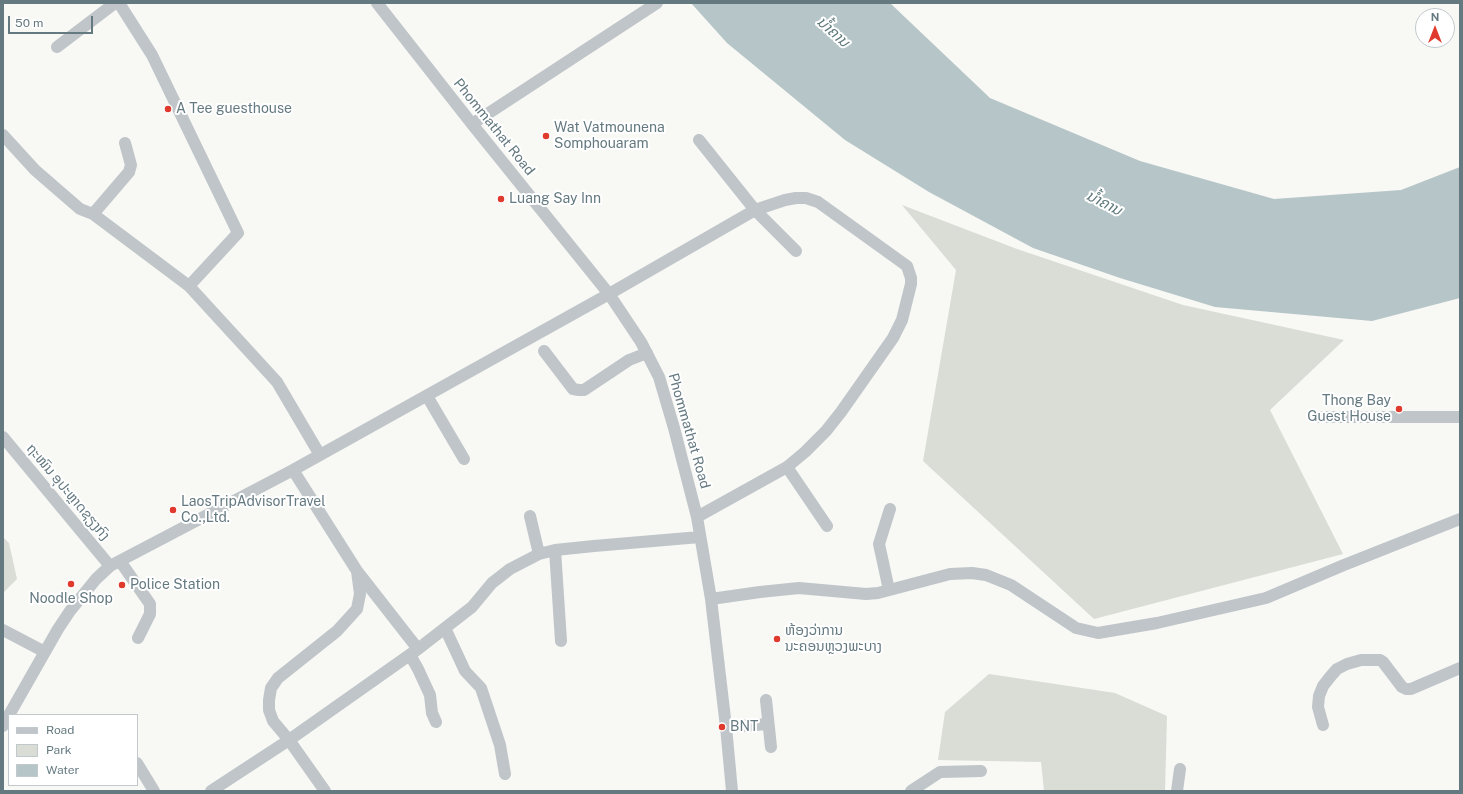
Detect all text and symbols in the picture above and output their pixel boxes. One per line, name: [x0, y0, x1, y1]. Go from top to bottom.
scale bar: [10, 8, 95, 34]
north arrow: [1415, 8, 1455, 48]
text: N: [1431, 11, 1439, 23]
water label: ນ້ຳຄານ: [813, 13, 853, 51]
text: 50 m: [15, 16, 43, 30]
street label: Phommathat Road: [450, 75, 538, 179]
place label: A Tee guesthouse: [176, 101, 292, 117]
marker: A Tee guesthouse: [163, 104, 173, 114]
place label: Wat Vatmounena Somphouaram: [554, 120, 665, 152]
marker: Wat Vatmounena Somphouaram: [541, 131, 551, 141]
water label: ນ້ຳຄານ: [1083, 187, 1125, 219]
place label: Luang Say Inn: [509, 191, 601, 207]
marker: Luang Say Inn: [496, 194, 506, 204]
street label: Phommathat Road: [664, 371, 714, 491]
place label: Thong Bay Guest House: [1307, 393, 1391, 426]
marker: Thong Bay Guest House: [1394, 404, 1404, 414]
street label: ຖະໜົນ ອຸປະຫຼາດຊຽງກົງ: [23, 440, 113, 544]
place label: LaosTripAdvisorTravel Co.,Ltd.: [181, 494, 326, 526]
marker: LaosTripAdvisorTravel Co.,Ltd.: [168, 505, 178, 515]
place label: Police Station: [130, 577, 220, 593]
marker: Noodle Shop: [66, 579, 76, 589]
marker: Police Station: [117, 580, 127, 590]
place label: Noodle Shop: [29, 591, 113, 607]
place label: ຫ້ອງວ່າການ ນະຄອນຫຼວງພະບາງ: [785, 623, 882, 656]
marker: ຫ້ອງວ່າການ ນະຄອນຫຼວງພະບາງ: [772, 634, 782, 644]
legend: [8, 714, 138, 786]
place label: BNT: [730, 719, 758, 735]
marker: BNT: [717, 722, 727, 732]
text: Road: [46, 723, 74, 737]
text: Park: [46, 743, 72, 757]
text: Water: [46, 763, 79, 777]

